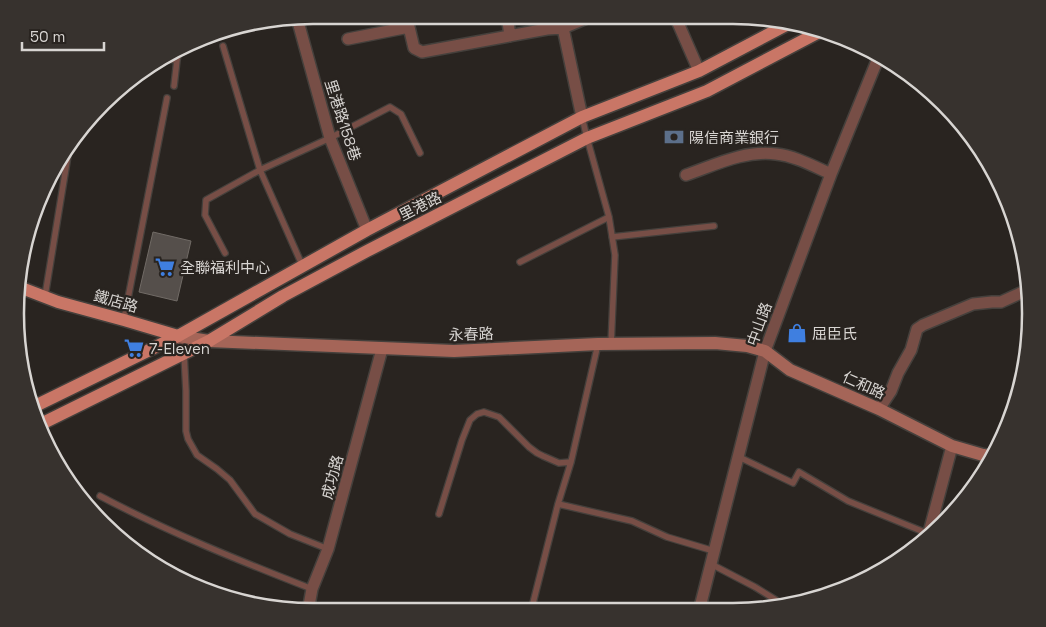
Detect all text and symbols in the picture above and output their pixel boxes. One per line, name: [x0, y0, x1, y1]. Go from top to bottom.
scale bar: [22, 20, 105, 52]
text: 50 m: [30, 27, 65, 46]
street label: 里港路158巷: [321, 77, 365, 163]
bank icon: 陽信商業銀行: [663, 126, 685, 148]
place label: 陽信商業銀行: [689, 128, 779, 147]
street label: 里港路: [396, 187, 444, 225]
supermarket icon: 全聯福利中心: [154, 256, 176, 278]
place label: 全聯福利中心: [180, 258, 270, 277]
street label: 鐵店路: [92, 286, 140, 316]
street label: 中山路: [742, 300, 776, 348]
shop icon: 屈臣氏: [786, 322, 808, 344]
street label: 永春路: [448, 324, 494, 344]
place label: 屈臣氏: [812, 324, 857, 343]
supermarket icon: 7-Eleven: [123, 337, 145, 359]
place label: 7-Eleven: [149, 339, 210, 358]
street label: 仁和路: [840, 367, 888, 403]
street label: 成功路: [317, 453, 347, 501]

